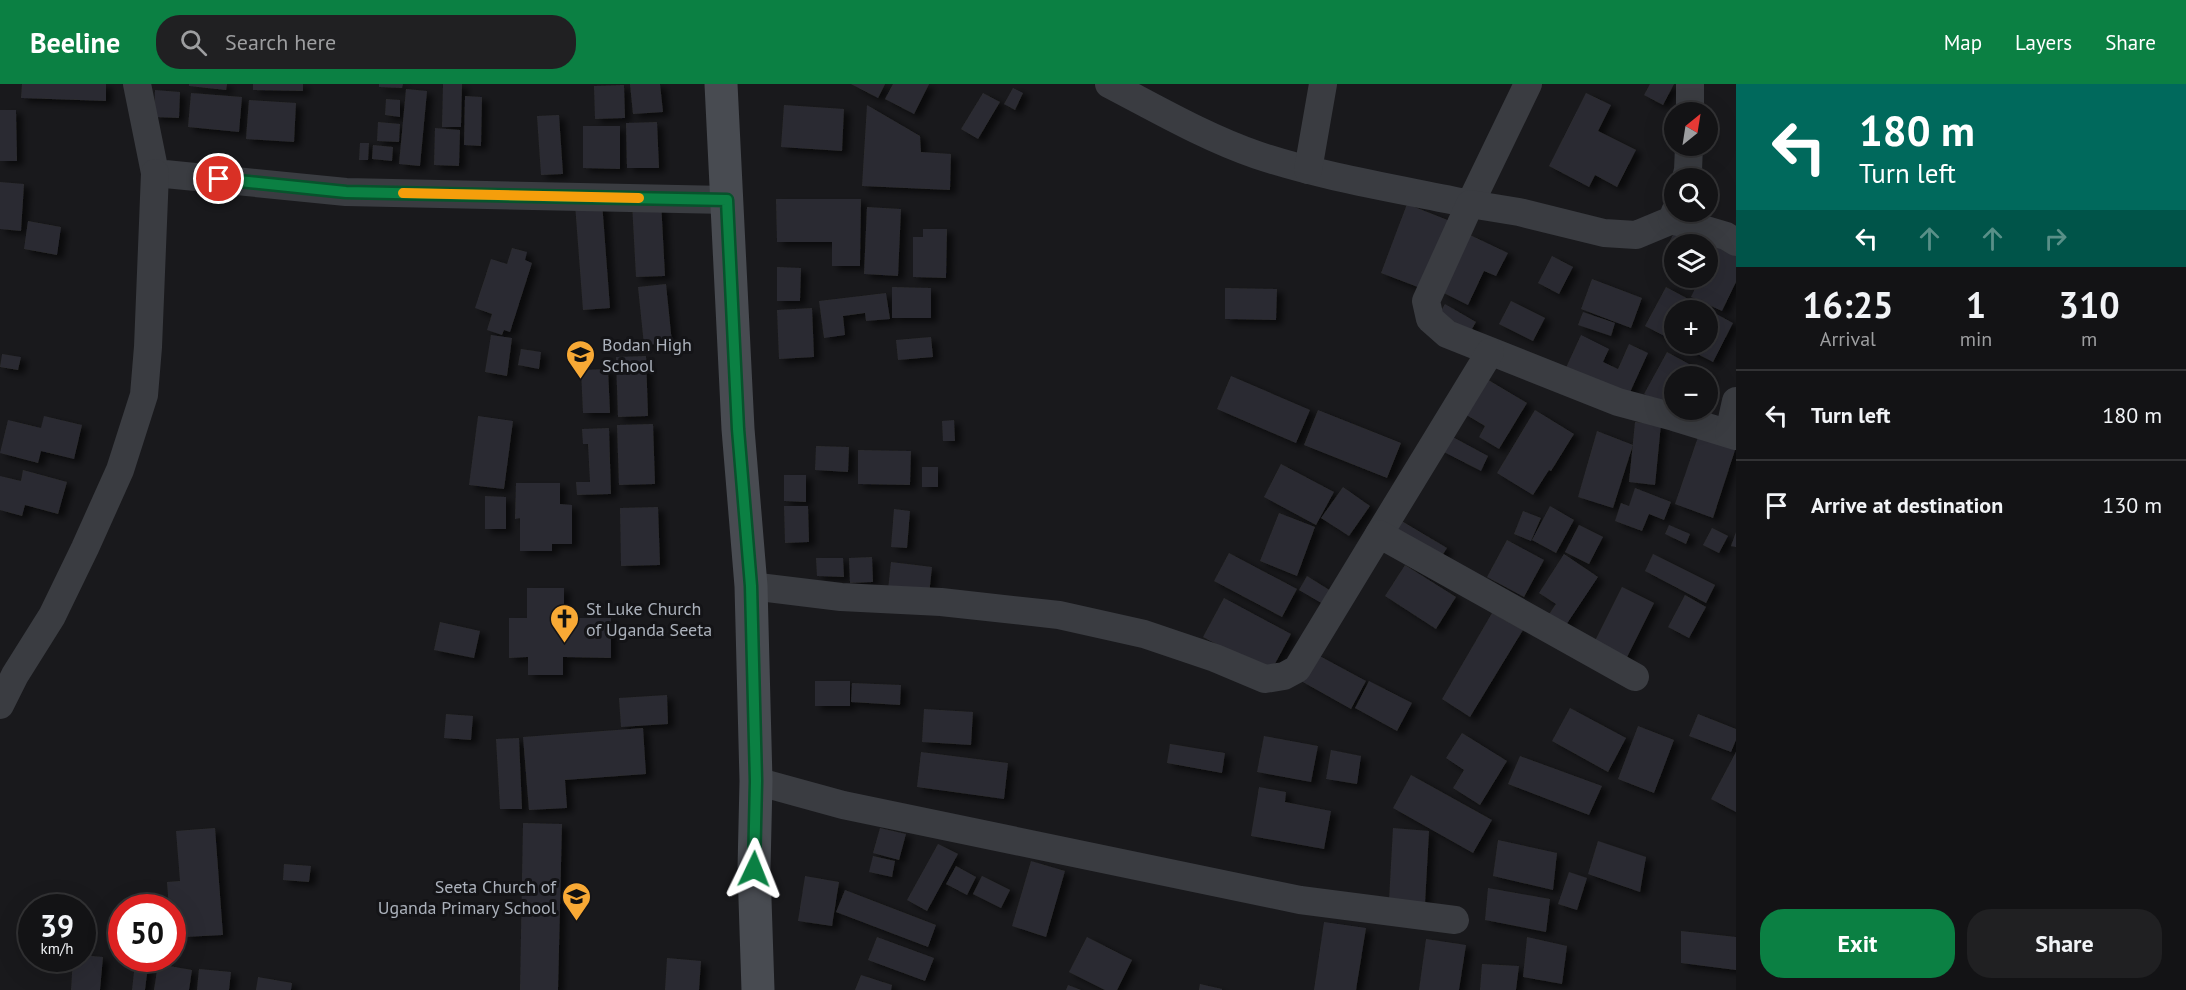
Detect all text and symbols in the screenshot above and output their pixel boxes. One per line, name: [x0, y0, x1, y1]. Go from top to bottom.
search box: [156, 15, 576, 69]
text: Beeline: [30, 24, 120, 61]
icon: search: [177, 26, 210, 59]
text: Search here: [225, 28, 336, 56]
text: Map: [1944, 29, 1982, 56]
text: Layers: [2015, 29, 2072, 56]
text: Share: [2105, 29, 2156, 56]
north arrow: [1664, 102, 1718, 156]
map controls: [1664, 102, 1718, 420]
text: 180 m: [1859, 103, 1975, 158]
icon: left: [1760, 108, 1838, 186]
pin: [193, 153, 244, 204]
text: Turn left: [1859, 156, 1956, 190]
icon: arrive: [202, 162, 235, 195]
button: search: [1664, 168, 1718, 222]
icon: left: [1850, 222, 1883, 255]
icon: ahead: [1913, 222, 1946, 255]
icon: ahead: [1976, 222, 2009, 255]
icon: right: [2039, 222, 2072, 255]
button: layers: [1664, 234, 1718, 288]
text: 16:25: [1802, 281, 1894, 328]
text: 1: [1966, 281, 1986, 328]
text: 310: [2059, 281, 2120, 328]
button: +: [1664, 300, 1718, 354]
text: Arrival: [1820, 326, 1876, 352]
text: min: [1960, 326, 1992, 352]
text: m: [2081, 326, 2097, 352]
place label: Bodan High School: [602, 333, 692, 377]
school or university icon: Bodan High School: [565, 338, 597, 380]
button: −: [1664, 366, 1718, 420]
icon: left: [1760, 399, 1793, 432]
text: Turn left: [1811, 401, 1891, 429]
text: 180 m: [2102, 401, 2162, 429]
icon: arrive: [1760, 489, 1793, 522]
text: Arrive at destination: [1811, 491, 2003, 519]
text: 130 m: [2102, 491, 2162, 519]
place label: St Luke Church of Uganda Seeta: [586, 597, 712, 641]
church icon: St Luke Church of Uganda Seeta: [549, 602, 581, 644]
position arrow: [722, 837, 786, 901]
place label: Seeta Church of Uganda Primary School: [378, 875, 557, 919]
school or university icon: Seeta Church of Uganda Primary School: [561, 880, 593, 922]
speed limit sign: 50: [108, 894, 186, 972]
text: 39: [40, 906, 74, 945]
button: Exit: [1760, 909, 1955, 978]
button: Share: [1967, 909, 2162, 978]
text: km/h: [41, 939, 73, 958]

